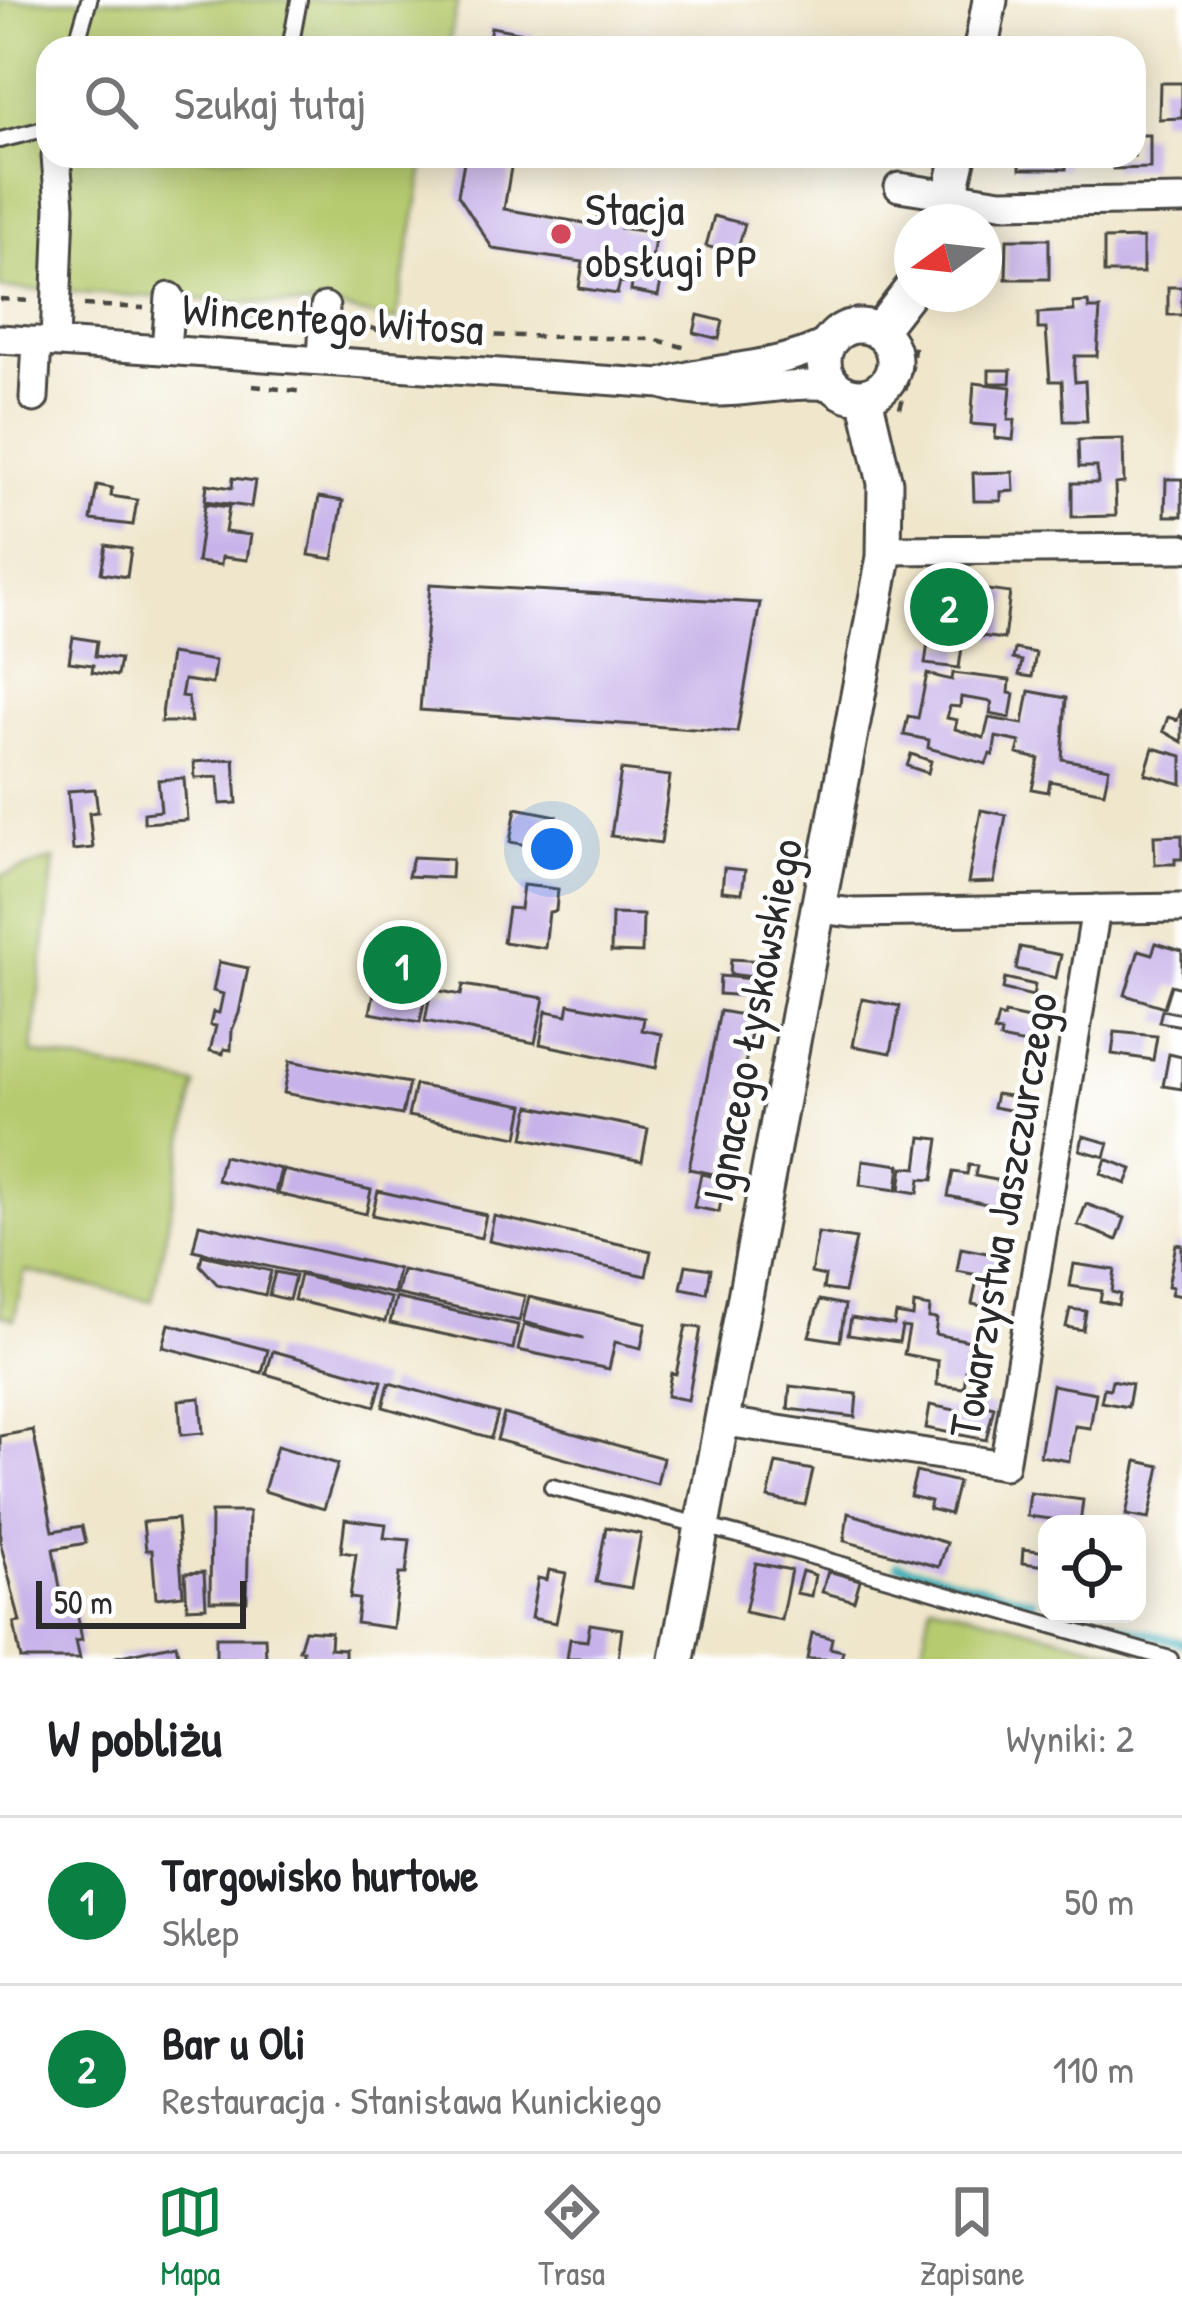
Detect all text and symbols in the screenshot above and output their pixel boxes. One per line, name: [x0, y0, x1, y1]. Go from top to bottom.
search box: [36, 36, 1146, 168]
icon: search: [78, 69, 144, 135]
text: Szukaj tutaj: [174, 72, 366, 133]
place label: Stacja obsługi PP: [585, 178, 758, 291]
north arrow: [894, 204, 1002, 312]
marker: Stacja obsługi PP: [548, 221, 574, 247]
street label: Wincentego Witosa: [180, 277, 486, 359]
pin: 2: [910, 562, 988, 652]
your location: [522, 819, 582, 879]
street label: Ignacego Łyskowskiego: [686, 833, 816, 1207]
pin: 1: [363, 920, 441, 1010]
street label: Towarzystwa Jaszczurczego: [933, 988, 1071, 1442]
map controls: [1038, 1515, 1146, 1623]
button: locate: [1038, 1515, 1146, 1623]
scale bar: [36, 1575, 246, 1628]
text: 50 m: [54, 1580, 113, 1624]
text: W pobliżu: [48, 1703, 222, 1772]
text: Wyniki: 2: [1006, 1711, 1134, 1764]
text: Targowisko hurtowe: [162, 1844, 478, 1905]
text: 1: [80, 1874, 94, 1927]
text: 50 m: [1065, 1874, 1134, 1927]
text: Sklep: [162, 1905, 239, 1958]
text: Bar u Oli: [162, 2012, 306, 2073]
text: 2: [78, 2042, 96, 2095]
text: 110 m: [1053, 2042, 1134, 2095]
text: Restauracja · Stanisława Kunickiego: [162, 2073, 662, 2126]
tab: Mapa: [157, 2179, 223, 2295]
tab: Trasa: [538, 2179, 605, 2295]
tab: Zapisane: [920, 2179, 1025, 2295]

